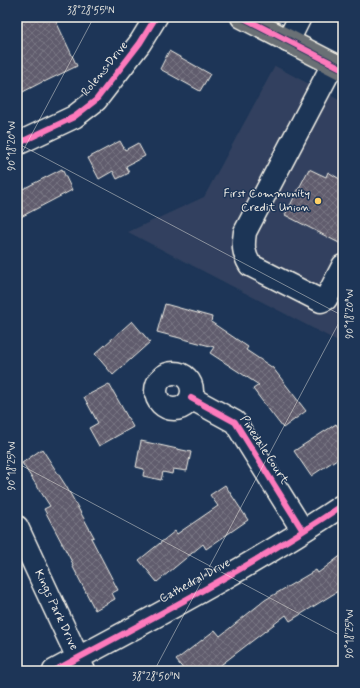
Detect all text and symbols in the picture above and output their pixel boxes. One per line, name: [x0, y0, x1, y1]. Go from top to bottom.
text: 38°28'55"N: [67, 4, 115, 18]
street label: Rolens Drive: [78, 38, 132, 100]
text: 90°18'20"W: [5, 121, 19, 171]
place label: First Community Credit Union: [223, 186, 311, 216]
marker: First Community Credit Union: [313, 196, 323, 206]
text: 90°18'20"W: [343, 289, 357, 339]
street label: Pinedale Court: [236, 413, 292, 487]
text: 90°18'25"W: [5, 441, 19, 491]
street label: Cathedral Drive: [157, 555, 233, 607]
street label: Kings Park Drive: [30, 567, 82, 653]
text: 90°18'25"W: [343, 609, 357, 659]
text: 38°28'50"N: [132, 670, 180, 684]

